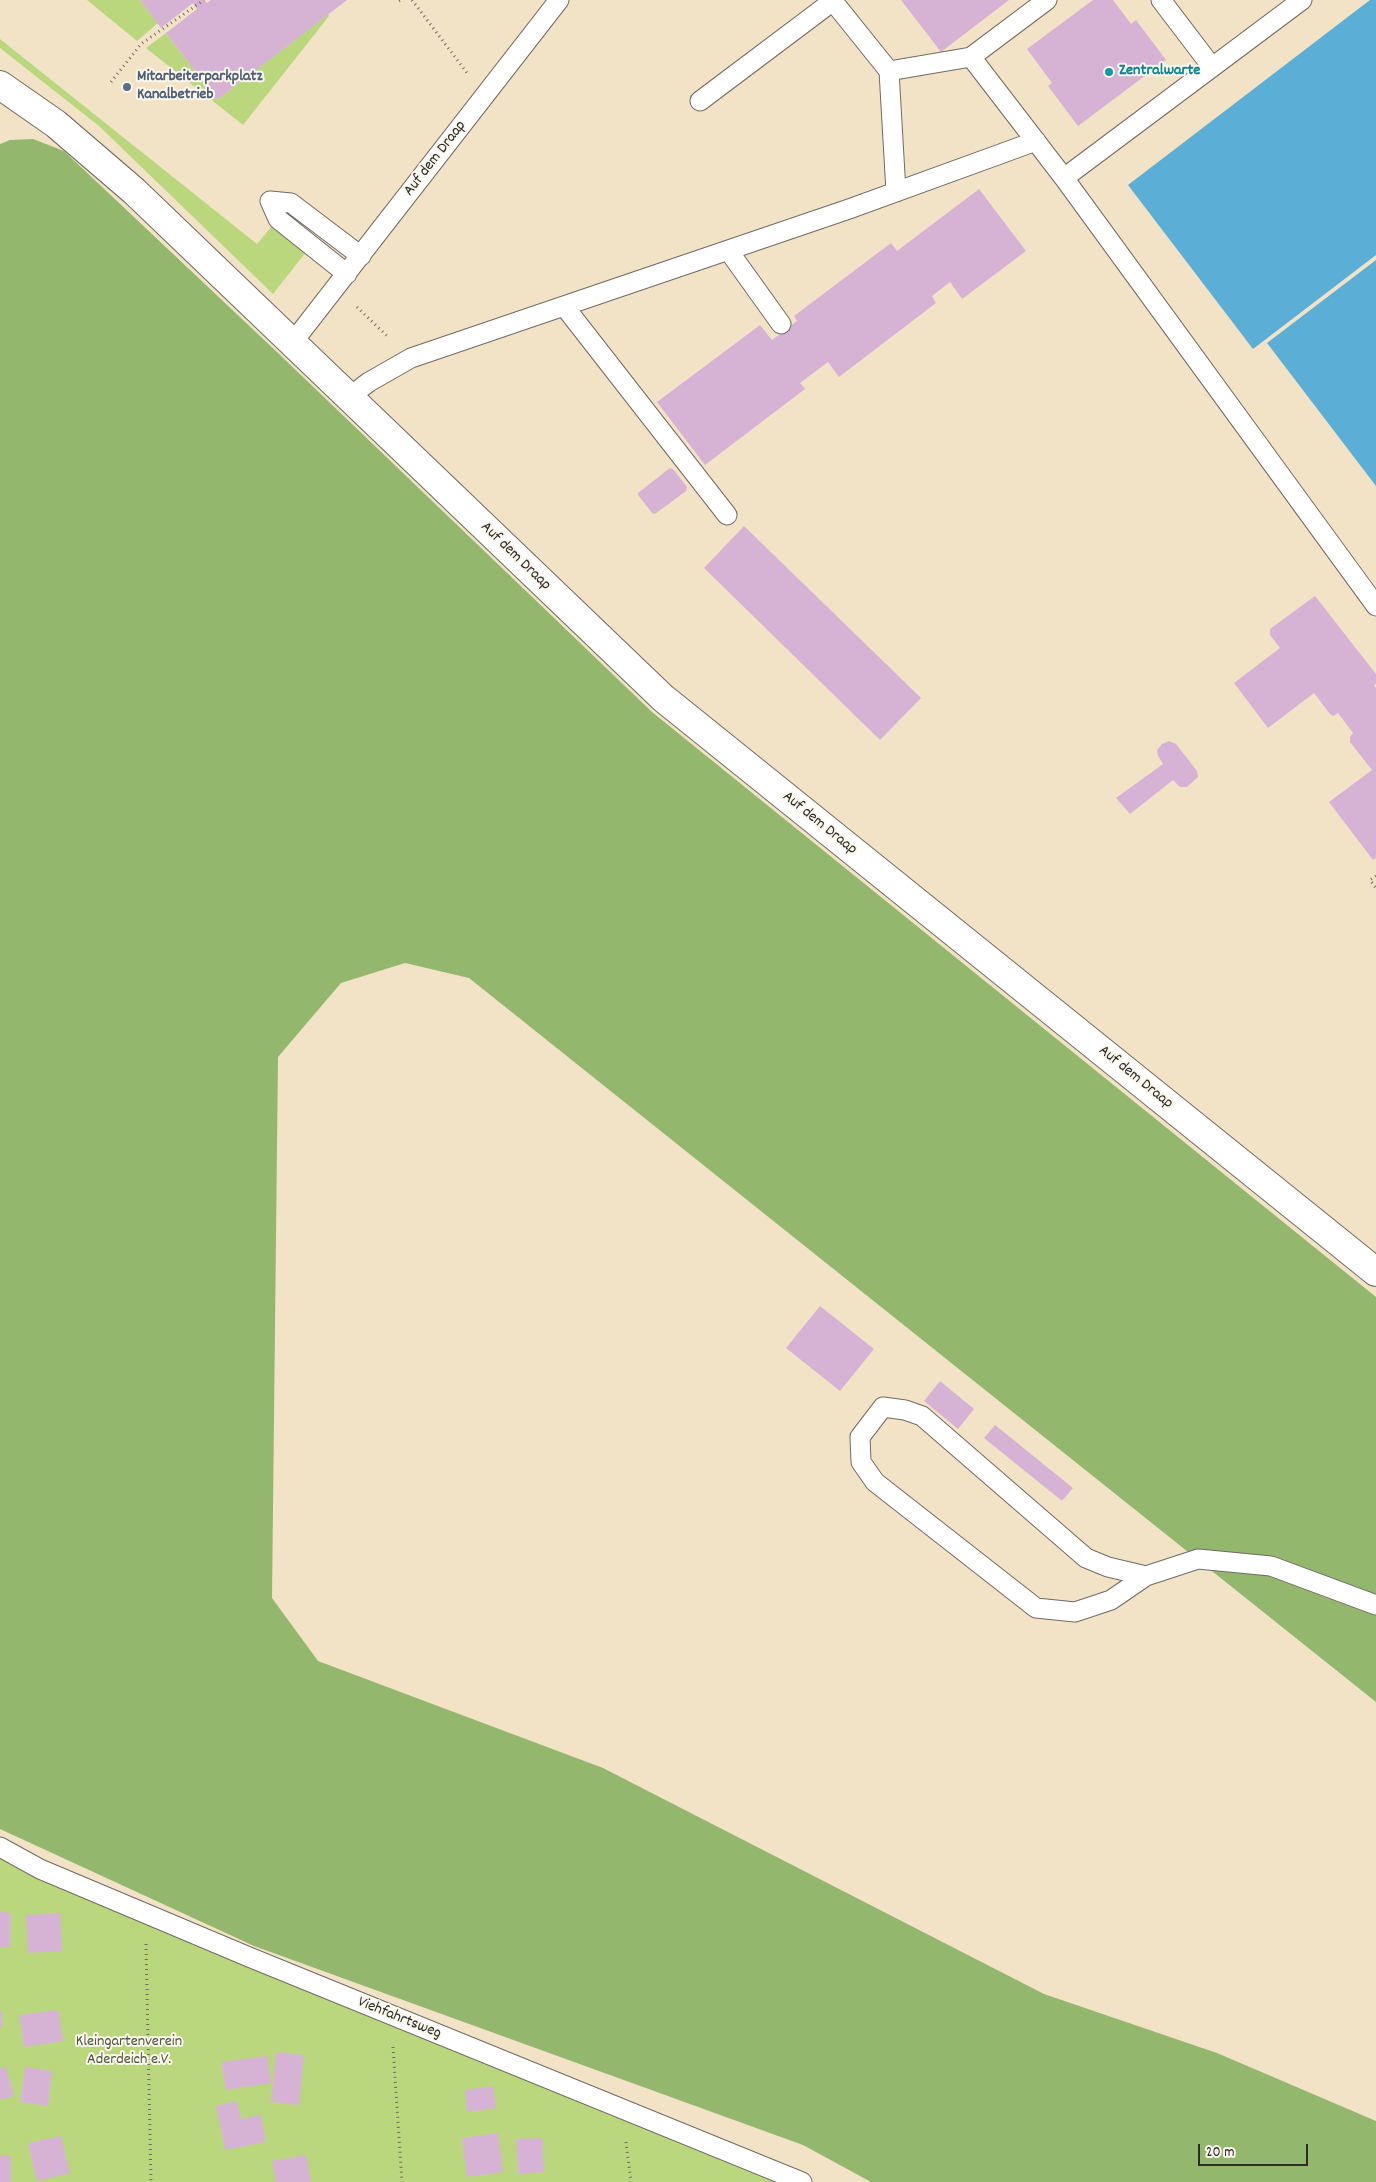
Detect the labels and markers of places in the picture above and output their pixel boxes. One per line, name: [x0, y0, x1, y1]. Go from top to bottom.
place label: Zentralwarte: [1119, 62, 1200, 82]
marker: Zentralwarte: [1103, 66, 1115, 78]
place label: Mitarbeiterparkplatz Kanalbetrieb: [137, 68, 262, 106]
marker: Mitarbeiterparkplatz Kanalbetrieb: [121, 81, 133, 93]

